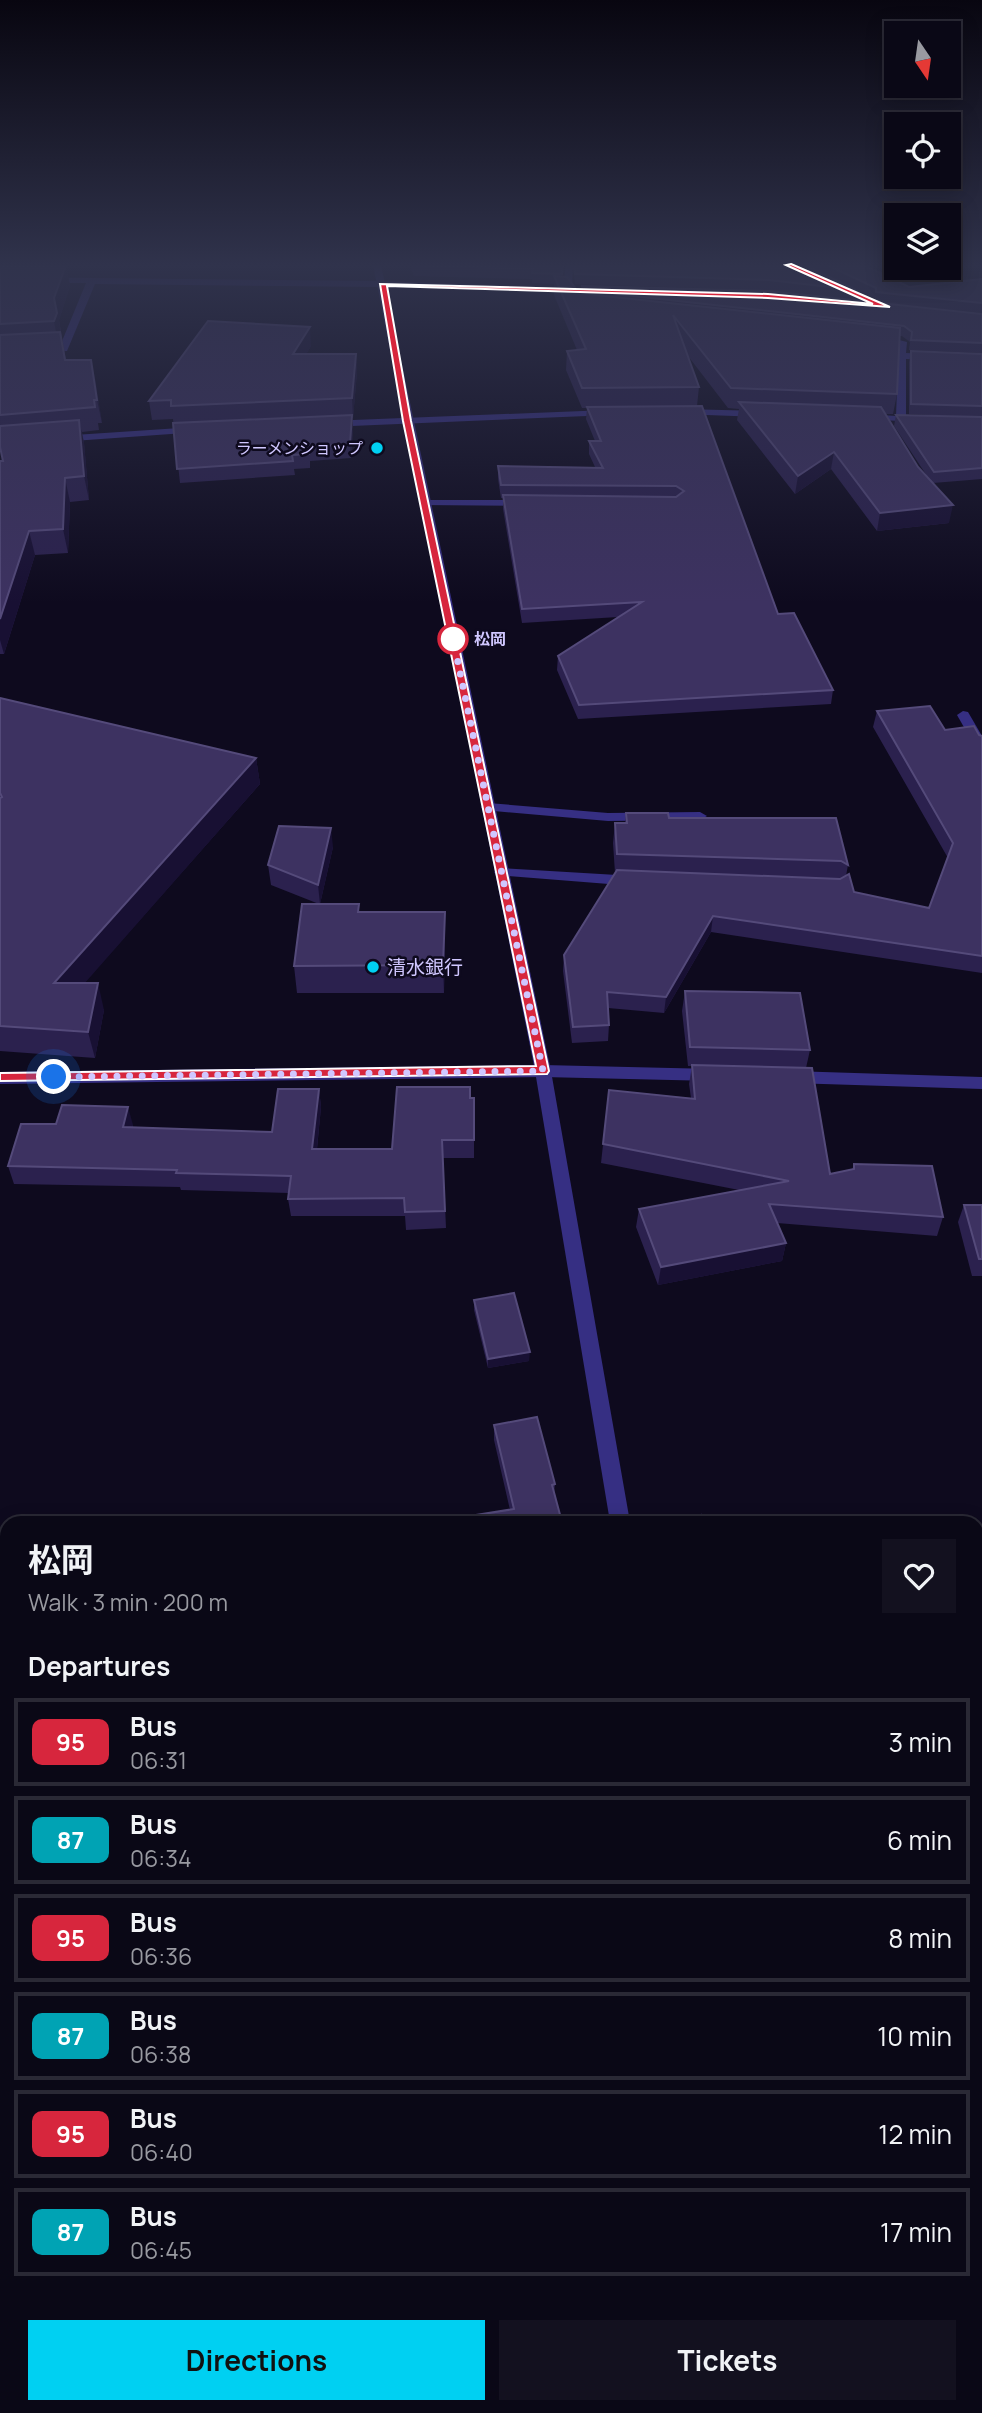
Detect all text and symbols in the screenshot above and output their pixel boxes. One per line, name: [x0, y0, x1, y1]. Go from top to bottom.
north arrow: [884, 21, 961, 98]
map controls: [884, 21, 961, 280]
button: locate: [884, 112, 961, 189]
button: layers: [884, 203, 961, 280]
place label: ラーメンショップ: [236, 437, 363, 459]
marker: ラーメンショップ: [369, 440, 385, 456]
marker: 松岡: [438, 624, 468, 654]
place label: 松岡: [474, 628, 506, 650]
place label: 清水銀行: [387, 954, 463, 980]
marker: 清水銀行: [365, 959, 381, 975]
your location: [36, 1059, 71, 1094]
text: 松岡: [28, 1537, 94, 1582]
button: heart: [882, 1539, 956, 1613]
text: Walk · 3 min · 200 m: [28, 1586, 228, 1618]
text: Departures: [28, 1648, 170, 1684]
text: Bus: [130, 1708, 177, 1744]
text: 3 min: [889, 1724, 952, 1760]
text: 95: [56, 1725, 85, 1758]
text: 06:31: [130, 1744, 187, 1776]
text: Bus: [130, 1806, 177, 1842]
text: 6 min: [887, 1822, 952, 1858]
text: 87: [57, 1823, 84, 1856]
text: 06:34: [130, 1842, 191, 1874]
text: Bus: [130, 1904, 177, 1940]
text: 8 min: [888, 1920, 952, 1956]
text: 95: [56, 1921, 85, 1954]
text: 06:36: [130, 1940, 192, 1972]
text: Bus: [130, 2002, 177, 2038]
text: 10 min: [877, 2018, 952, 2054]
text: 87: [57, 2019, 84, 2052]
text: 06:38: [130, 2038, 191, 2070]
text: Bus: [130, 2100, 177, 2136]
text: 12 min: [878, 2116, 952, 2152]
text: 95: [56, 2117, 85, 2150]
text: 06:40: [130, 2136, 193, 2168]
text: Bus: [130, 2198, 177, 2234]
text: 17 min: [880, 2214, 952, 2250]
text: 87: [57, 2215, 84, 2248]
text: 06:45: [130, 2234, 192, 2266]
button: Directions: [28, 2320, 485, 2400]
button: Tickets: [499, 2320, 956, 2400]

